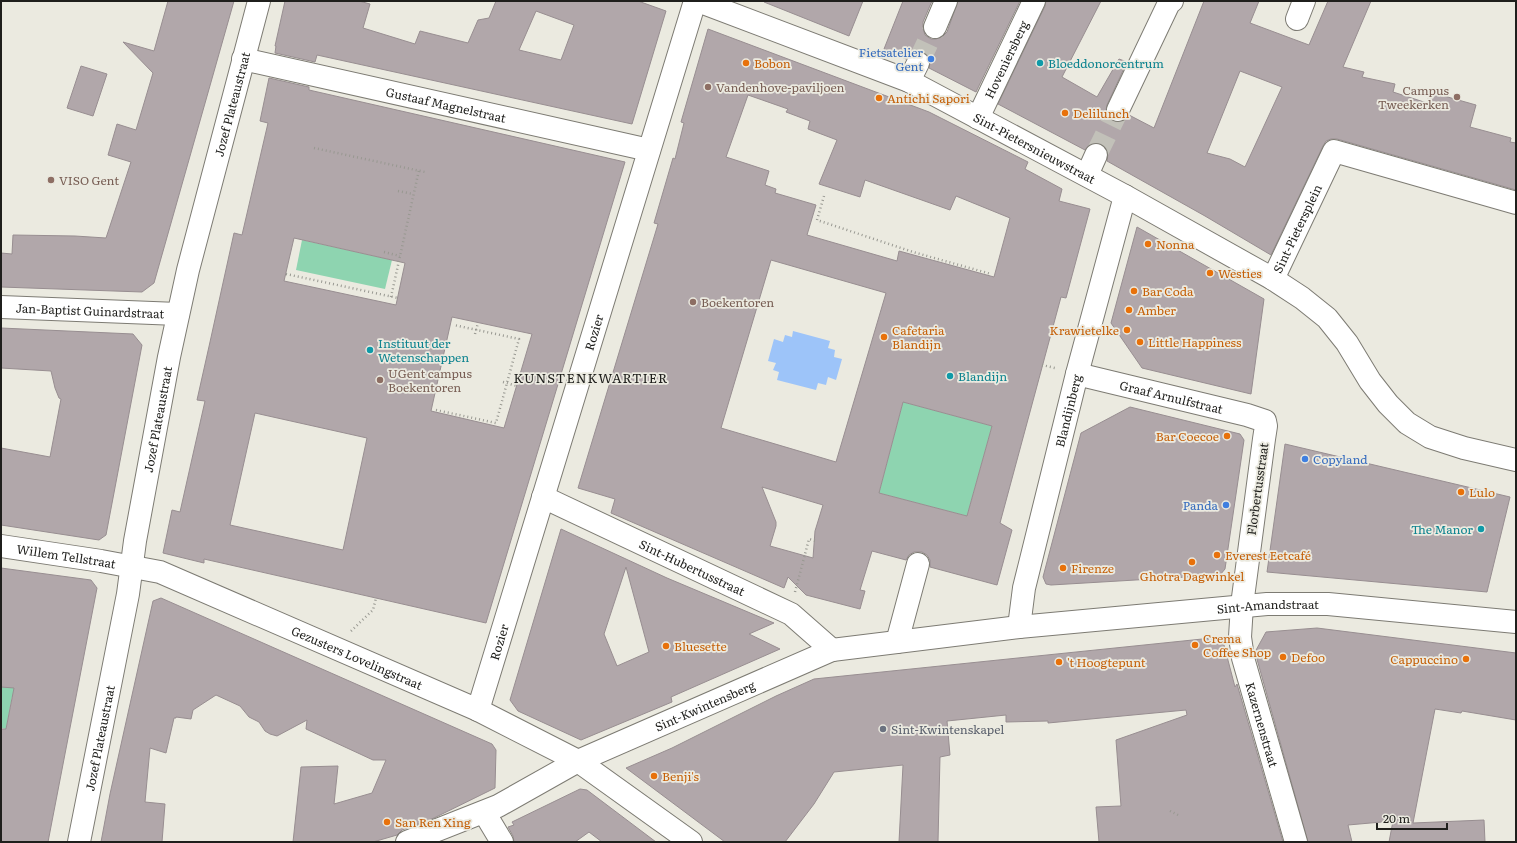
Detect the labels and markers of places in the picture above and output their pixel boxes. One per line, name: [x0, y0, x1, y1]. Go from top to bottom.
place label: Fietsatelier Gent: [859, 43, 923, 75]
place label: Bobon: [754, 54, 791, 72]
marker: Fietsatelier Gent: [926, 54, 936, 64]
place label: Bloeddonorcentrum: [1048, 54, 1164, 72]
marker: Bobon: [741, 58, 751, 68]
marker: Bloeddonorcentrum: [1035, 58, 1045, 68]
place label: Vandenhove-paviljoen: [716, 78, 845, 96]
place label: Campus Tweekerken: [1378, 81, 1450, 113]
marker: Vandenhove-paviljoen: [703, 82, 713, 92]
place label: Antichi Sapori: [887, 89, 970, 107]
marker: Campus Tweekerken: [1452, 92, 1462, 102]
marker: Antichi Sapori: [874, 93, 884, 103]
place label: Delilunch: [1073, 104, 1129, 122]
marker: Delilunch: [1060, 108, 1070, 118]
place label: VISO Gent: [59, 171, 119, 189]
marker: VISO Gent: [46, 175, 56, 185]
place label: Nonna: [1156, 235, 1195, 253]
marker: Nonna: [1143, 239, 1153, 249]
place label: Westies: [1218, 264, 1262, 282]
marker: Westies: [1205, 268, 1215, 278]
place label: Bar Coda: [1142, 282, 1194, 300]
marker: Bar Coda: [1129, 286, 1139, 296]
place label: Boekentoren: [701, 293, 774, 311]
marker: Boekentoren: [688, 297, 698, 307]
place label: Amber: [1137, 301, 1176, 319]
marker: Amber: [1124, 305, 1134, 315]
place label: Cafetaria Blandijn: [892, 321, 945, 353]
place label: Krawietelke: [1050, 321, 1119, 339]
marker: Krawietelke: [1122, 325, 1132, 335]
marker: Cafetaria Blandijn: [879, 332, 889, 342]
place label: Little Happiness: [1148, 333, 1242, 351]
place label: Instituut der Wetenschappen: [378, 334, 469, 366]
marker: Little Happiness: [1135, 337, 1145, 347]
marker: Instituut der Wetenschappen: [365, 345, 375, 355]
place label: UGent campus Boekentoren: [388, 364, 472, 396]
place label: Blandijn: [958, 367, 1007, 385]
marker: Blandijn: [945, 371, 955, 381]
marker: UGent campus Boekentoren: [375, 375, 385, 385]
place label: Bar Coecoe: [1156, 427, 1219, 445]
marker: Bar Coecoe: [1222, 431, 1232, 441]
place label: Copyland: [1313, 450, 1368, 468]
marker: Copyland: [1300, 454, 1310, 464]
place label: Lulo: [1469, 483, 1495, 501]
marker: Lulo: [1456, 487, 1466, 497]
place label: Panda: [1183, 496, 1219, 514]
marker: Panda: [1221, 500, 1231, 510]
place label: The Manor: [1411, 520, 1473, 538]
marker: The Manor: [1476, 524, 1486, 534]
place label: Everest Eetcafé: [1225, 546, 1311, 564]
marker: Everest Eetcafé: [1212, 550, 1222, 560]
marker: Ghotra Dagwinkel: [1187, 557, 1197, 567]
place label: Firenze: [1071, 559, 1114, 577]
marker: Firenze: [1058, 563, 1068, 573]
place label: Ghotra Dagwinkel: [1140, 567, 1244, 585]
place label: Crema Coffee Shop: [1203, 629, 1271, 661]
place label: Bluesette: [674, 637, 727, 655]
marker: Crema Coffee Shop: [1190, 640, 1200, 650]
marker: Bluesette: [661, 641, 671, 651]
place label: Defoo: [1291, 648, 1325, 666]
place label: Cappuccino: [1390, 650, 1458, 668]
marker: Defoo: [1278, 652, 1288, 662]
place label: 't Hoogtepunt: [1067, 653, 1146, 671]
marker: Cappuccino: [1461, 654, 1471, 664]
marker: 't Hoogtepunt: [1054, 657, 1064, 667]
place label: Sint-Kwintenskapel: [891, 720, 1004, 738]
marker: Sint-Kwintenskapel: [878, 724, 888, 734]
place label: Benji's: [662, 767, 700, 785]
marker: Benji's: [649, 771, 659, 781]
place label: San Ren Xing: [395, 813, 471, 831]
marker: San Ren Xing: [382, 817, 392, 827]

